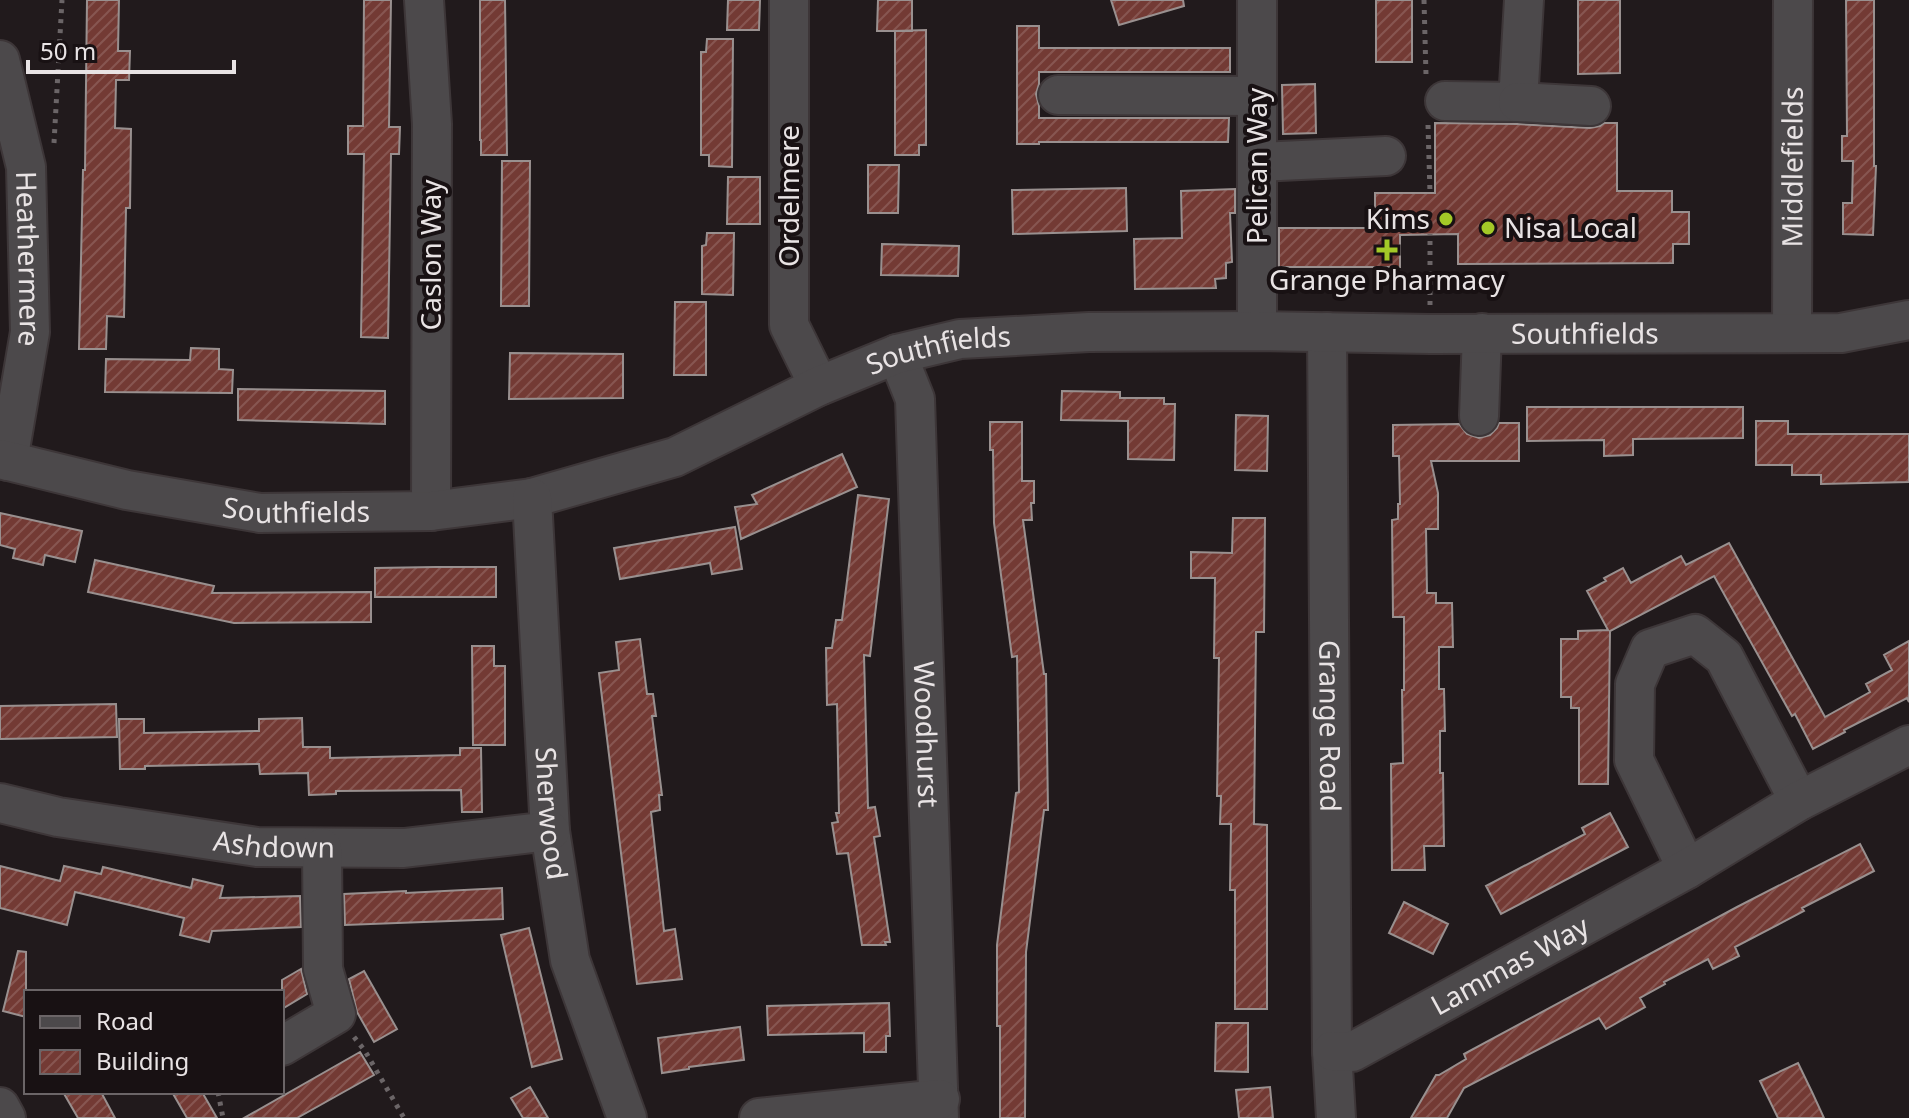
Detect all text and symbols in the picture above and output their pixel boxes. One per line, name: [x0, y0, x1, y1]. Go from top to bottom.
scale bar: [28, 24, 234, 74]
text: 50 m: [40, 34, 96, 67]
street label: Pelican Way: [1237, 87, 1275, 244]
street label: Middlefields: [1772, 87, 1811, 247]
street label: Ordelmere: [769, 125, 807, 267]
street label: Heathermere: [8, 170, 50, 350]
street label: Caslon Way: [411, 179, 449, 331]
place label: Kims: [1366, 199, 1430, 237]
place label: Nisa Local: [1504, 208, 1637, 246]
marker: Kims: [1437, 210, 1455, 228]
marker: Nisa Local: [1479, 219, 1497, 237]
marker: Grange Pharmacy: [1378, 241, 1396, 259]
place label: Grange Pharmacy: [1269, 260, 1506, 298]
street label: Southfields: [1511, 313, 1659, 352]
street label: Southfields: [860, 316, 1012, 383]
street label: Southfields: [220, 487, 370, 531]
street label: Grange Road: [1311, 640, 1350, 812]
street label: Woodhurst: [906, 661, 949, 808]
street label: Sherwood: [527, 746, 577, 882]
street label: Ashdown: [211, 821, 335, 866]
street label: Lammas Way: [1424, 906, 1596, 1023]
legend: [24, 990, 284, 1094]
text: Road: [96, 1004, 154, 1037]
text: Building: [96, 1044, 189, 1077]

